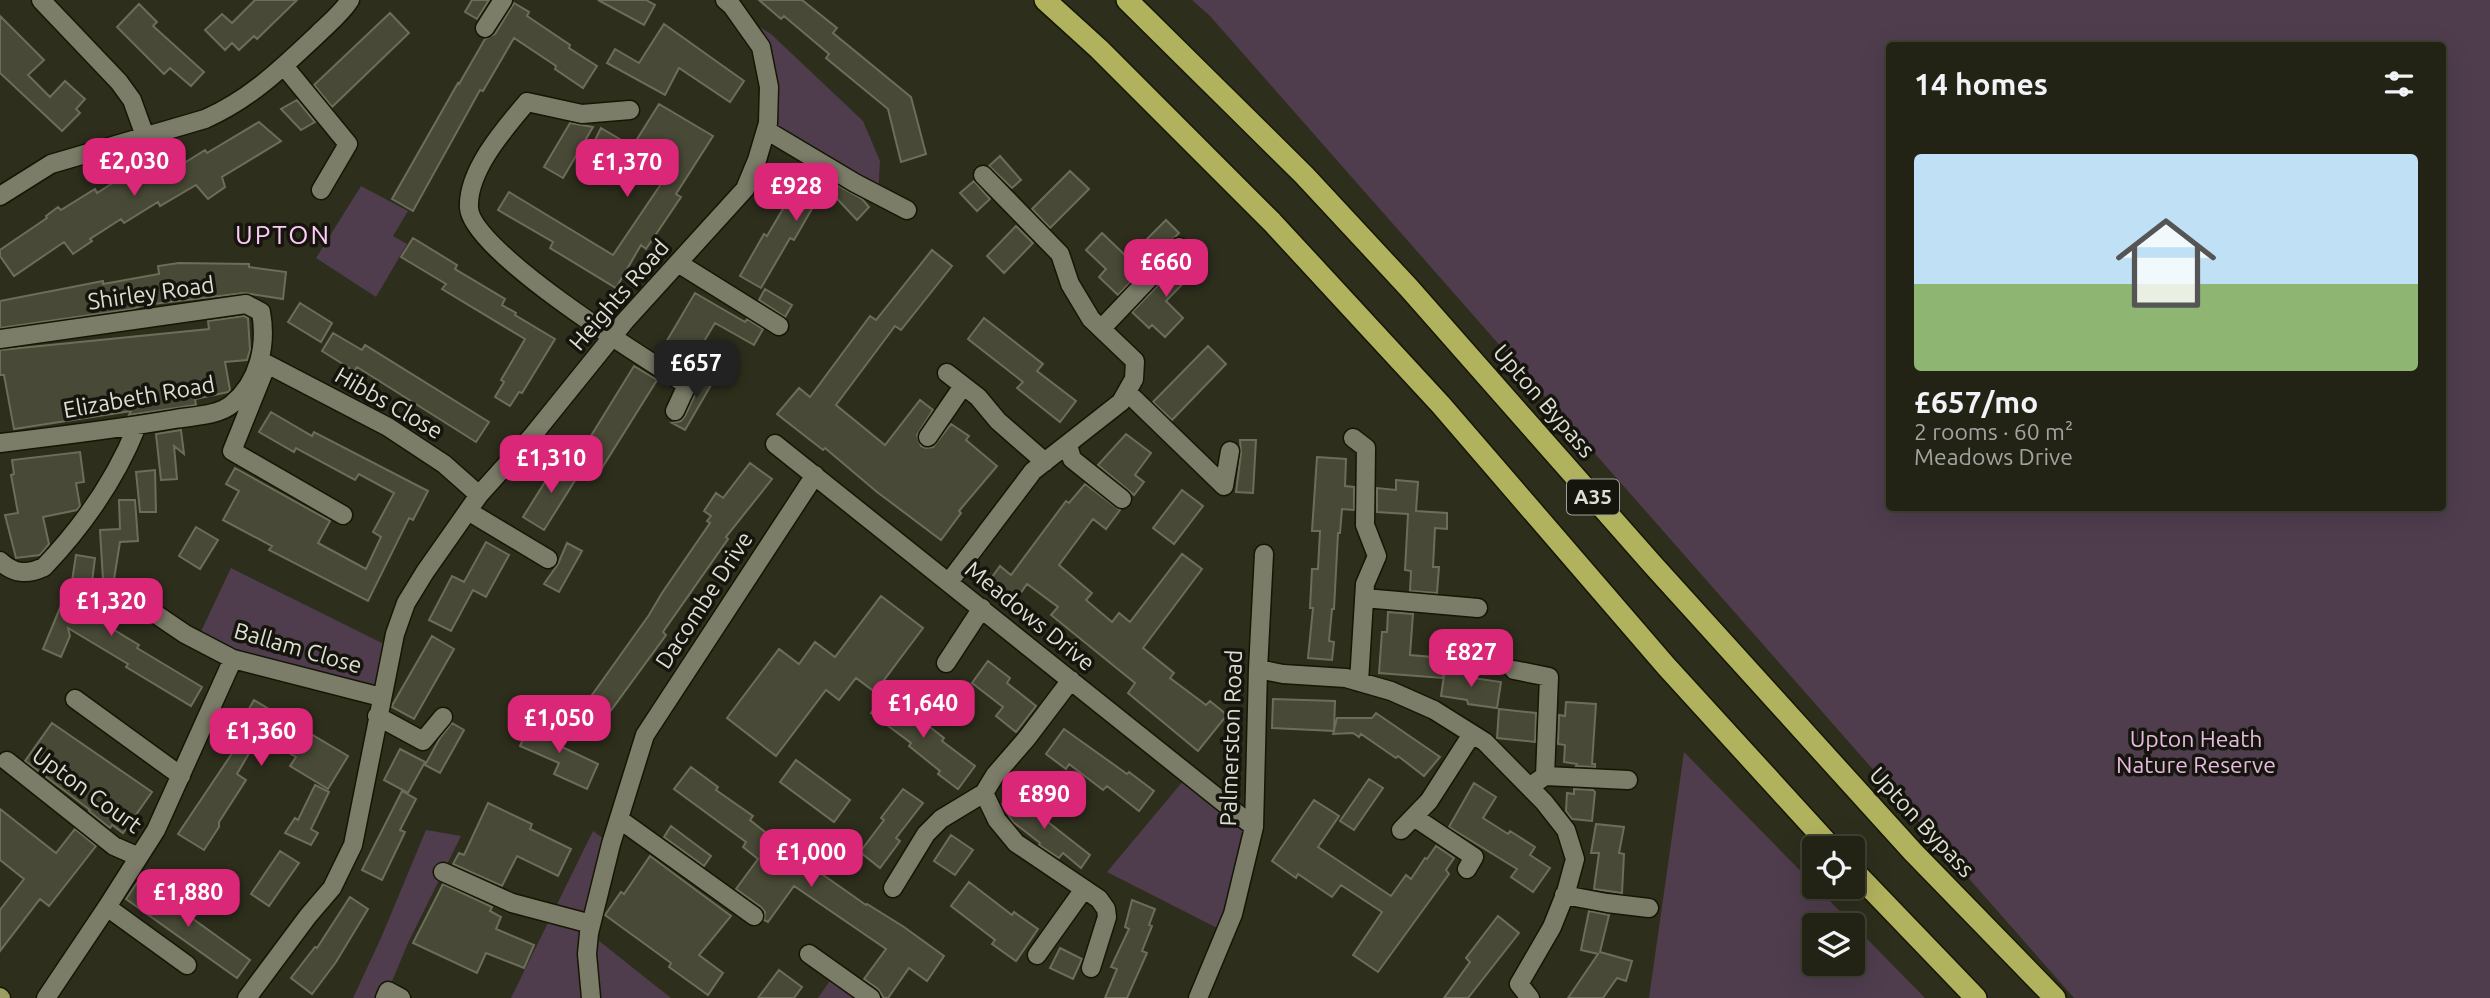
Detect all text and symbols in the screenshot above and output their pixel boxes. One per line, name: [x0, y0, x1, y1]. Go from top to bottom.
icon: filters: [2380, 65, 2418, 103]
text: 14 homes: [1914, 67, 2048, 101]
pin: £2,030: [77, 138, 191, 198]
pin: £1,370: [570, 140, 684, 199]
text: £2,030: [99, 148, 169, 173]
text: £1,370: [592, 149, 662, 174]
pin: £928: [755, 164, 837, 223]
text: £928: [770, 173, 822, 198]
icon: home: [2103, 200, 2229, 326]
district label: UPTON: [235, 220, 331, 249]
street label: Heights Road: [564, 234, 673, 355]
pin: £660: [1125, 240, 1207, 299]
text: £660: [1140, 249, 1192, 274]
street label: Shirley Road: [86, 271, 216, 314]
street label: Upton Bypass: [1489, 339, 1600, 462]
pin: £657: [655, 340, 737, 400]
text: £657: [670, 350, 722, 375]
street label: Hibbs Close: [331, 362, 447, 443]
street label: Elizabeth Road: [61, 371, 217, 422]
text: £657/mo: [1914, 385, 2038, 419]
text: 2 rooms · 60 m²: [1914, 419, 2073, 444]
pin: £1,310: [494, 435, 608, 495]
text: Meadows Drive: [1914, 444, 2073, 469]
text: £1,310: [516, 445, 586, 470]
road number: A35: [1567, 480, 1619, 514]
street label: Dacombe Drive: [650, 527, 757, 673]
street label: Meadows Drive: [961, 556, 1100, 675]
pin: £1,320: [54, 578, 168, 638]
text: £1,320: [76, 588, 146, 613]
street label: Ballam Close: [231, 617, 365, 678]
pin: £827: [1430, 630, 1512, 689]
text: £827: [1445, 639, 1497, 664]
street label: Palmerston Road: [1215, 649, 1246, 827]
pin: £1,640: [866, 680, 980, 740]
text: £1,640: [888, 690, 958, 715]
pin: £1,050: [502, 696, 616, 755]
text: £1,050: [524, 705, 594, 730]
pin: £1,360: [204, 708, 318, 768]
text: £1,360: [226, 718, 296, 743]
park label: Upton Heath Nature Reserve: [2116, 726, 2276, 777]
street label: Upton Court: [28, 742, 147, 837]
street label: Upton Bypass: [1865, 762, 1980, 882]
pin: £890: [1003, 772, 1085, 831]
text: £890: [1018, 781, 1070, 806]
pin: £1,000: [754, 830, 868, 889]
map controls: [1802, 836, 1865, 976]
button: locate: [1802, 836, 1865, 899]
text: £1,000: [776, 839, 846, 864]
pin: £1,880: [131, 870, 245, 929]
text: £1,880: [153, 879, 223, 904]
button: layers: [1802, 913, 1865, 976]

